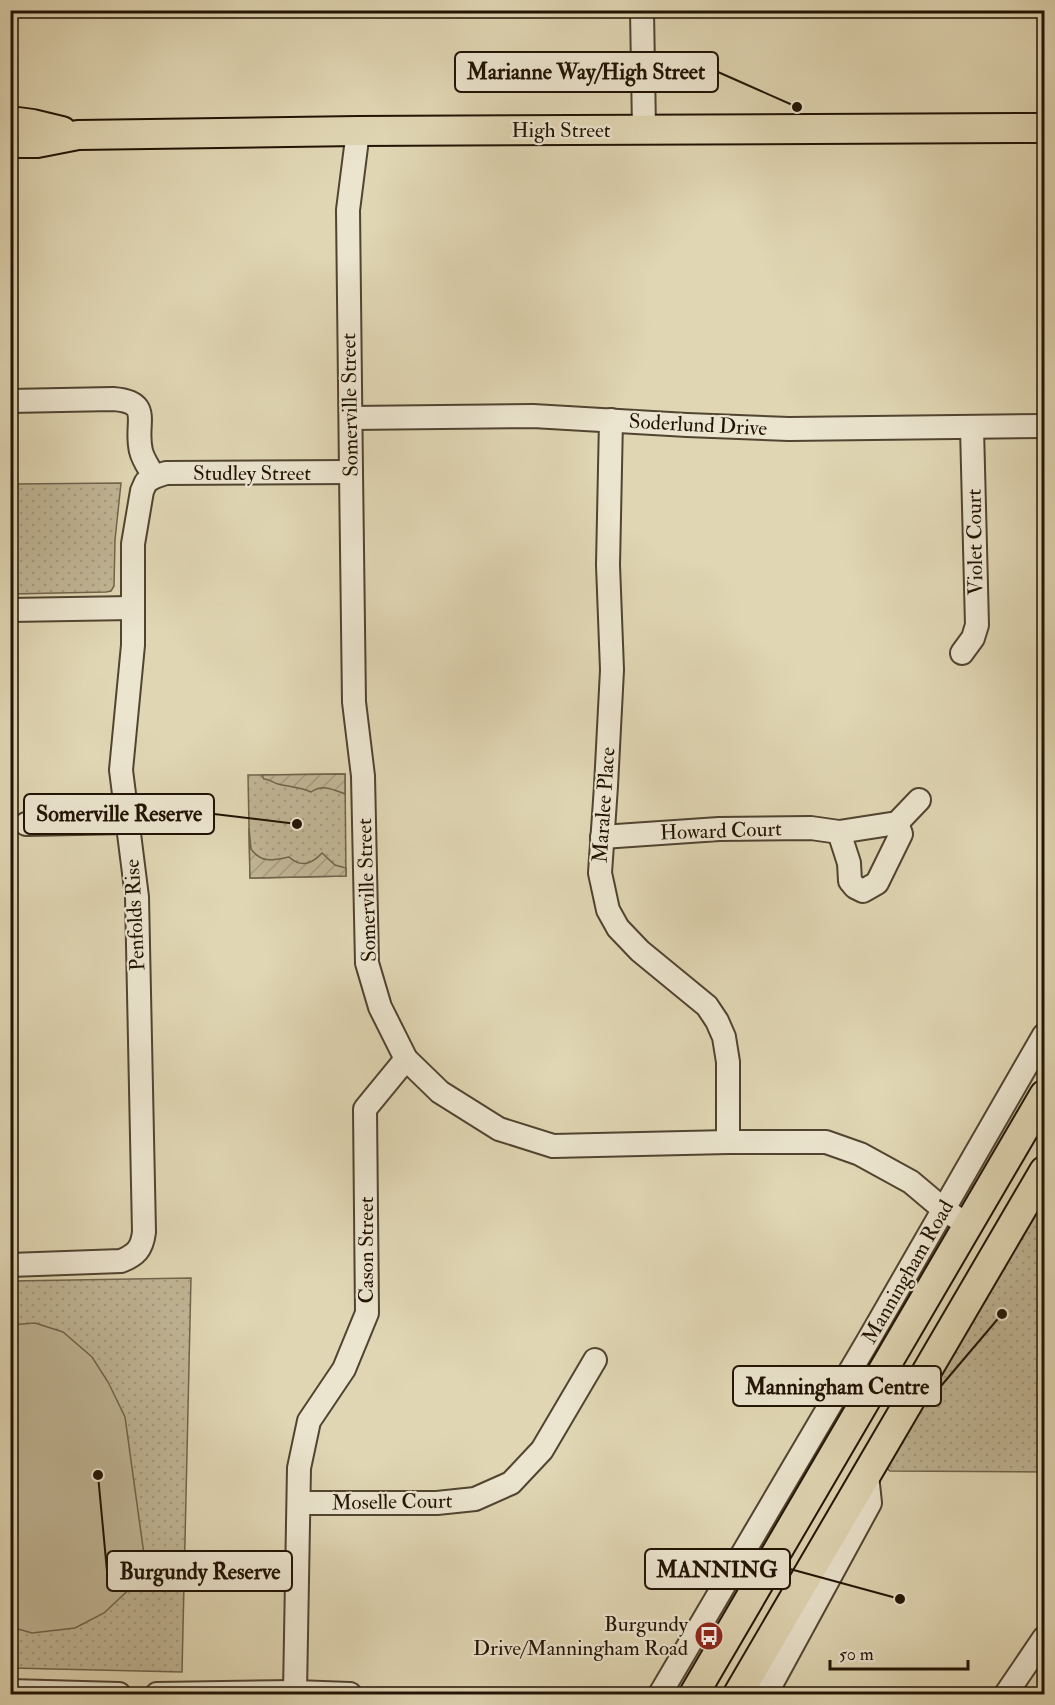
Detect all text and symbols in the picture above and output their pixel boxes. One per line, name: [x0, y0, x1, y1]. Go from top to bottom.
callout: Marianne Way/High Street: [455, 52, 718, 92]
text: Marianne Way/High Street: [466, 58, 706, 87]
street label: High Street: [511, 117, 611, 144]
street label: Somerville Street: [335, 333, 365, 477]
street label: Soderlund Drive: [628, 408, 768, 442]
street label: Studley Street: [193, 460, 311, 487]
street label: Violet Court: [961, 488, 989, 596]
street label: Maralee Place: [586, 746, 622, 864]
callout: Somerville Reserve: [24, 794, 214, 834]
text: Somerville Reserve: [36, 800, 203, 828]
street label: Howard Court: [660, 815, 783, 847]
street label: Somerville Street: [351, 817, 383, 962]
street label: Penfolds Rise: [119, 858, 151, 972]
street label: Manningham Road: [856, 1195, 960, 1349]
street label: Cason Street: [353, 1196, 380, 1304]
callout: Manningham Centre: [733, 1366, 941, 1406]
text: Manningham Centre: [744, 1373, 930, 1402]
street label: Moselle Court: [331, 1487, 453, 1517]
callout: MANNING: [645, 1549, 790, 1589]
callout: Burgundy Reserve: [107, 1551, 292, 1591]
text: MANNING: [655, 1556, 778, 1584]
text: Burgundy Reserve: [119, 1558, 281, 1587]
place label: Burgundy Drive/Manningham Road: [473, 1611, 689, 1662]
bus stop icon: Burgundy Drive/Manningham Road: [693, 1620, 725, 1652]
scale bar: [830, 1633, 968, 1671]
text: 50 m: [839, 1643, 874, 1666]

